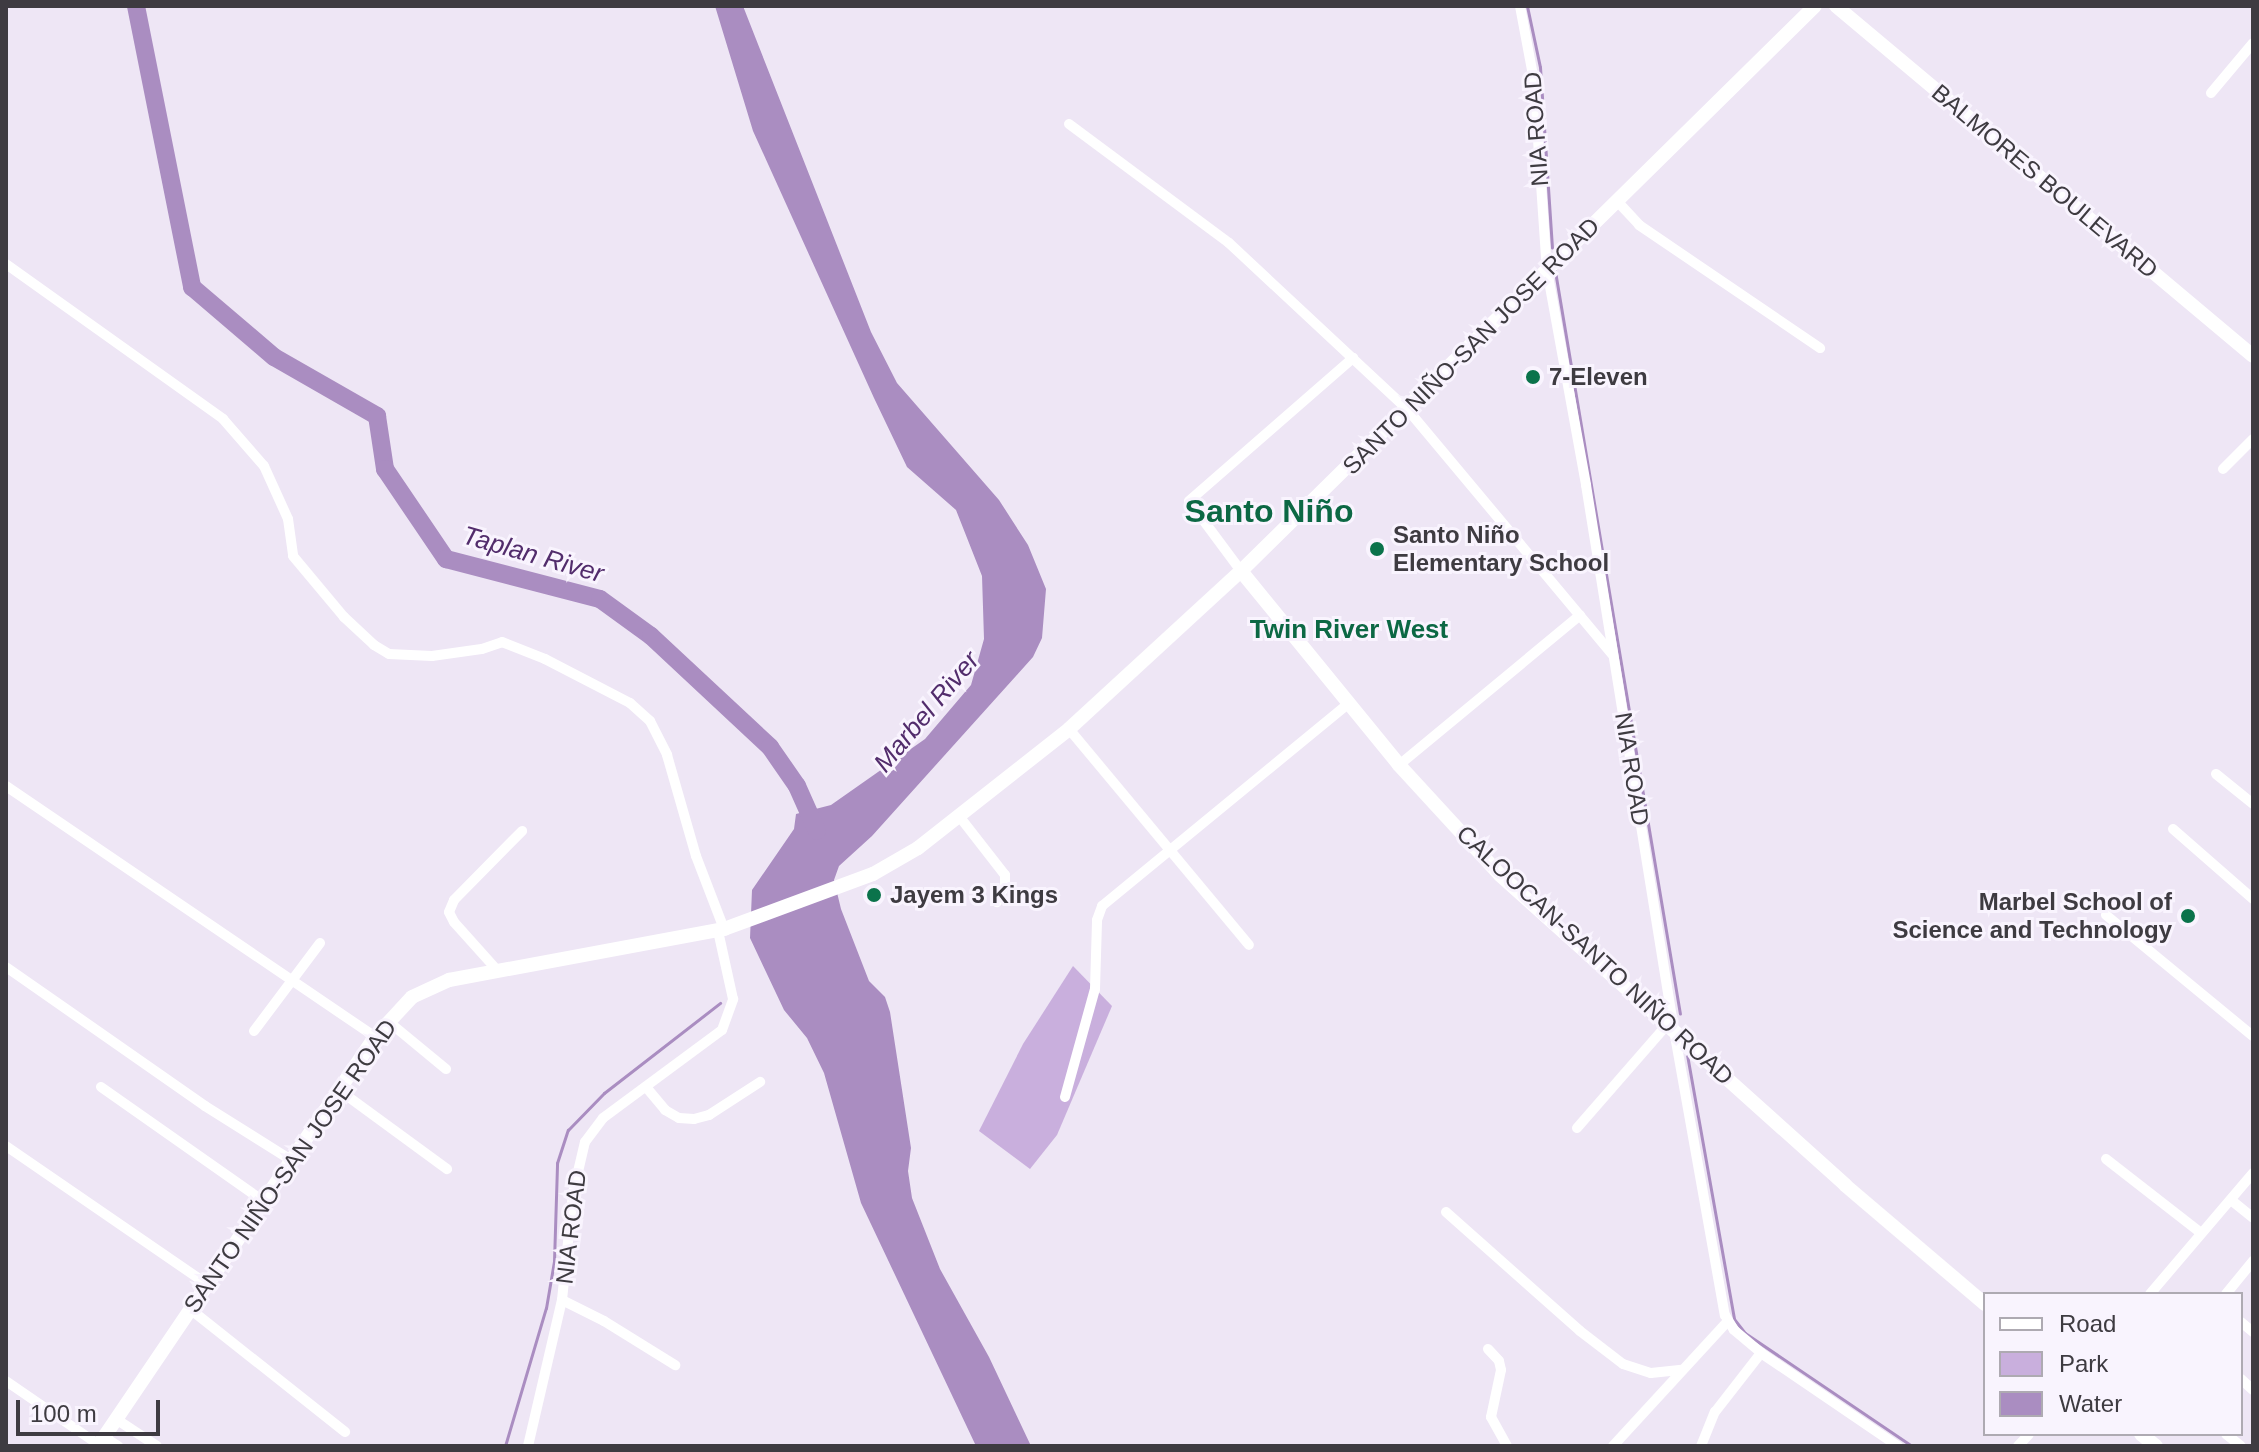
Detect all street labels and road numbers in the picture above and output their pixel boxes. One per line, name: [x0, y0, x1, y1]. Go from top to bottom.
street label: NIA ROAD: [1518, 70, 1554, 188]
street label: BALMORES BOULEVARD: [1926, 78, 2164, 284]
street label: SANTO NIÑO-SAN JOSE ROAD: [1337, 212, 1605, 480]
street label: NIA ROAD: [1609, 709, 1655, 829]
street label: CALOOCAN-SANTO NIÑO ROAD: [1451, 819, 1739, 1091]
street label: SANTO NIÑO-SAN JOSE ROAD: [177, 1014, 403, 1318]
street label: NIA ROAD: [550, 1168, 592, 1286]

